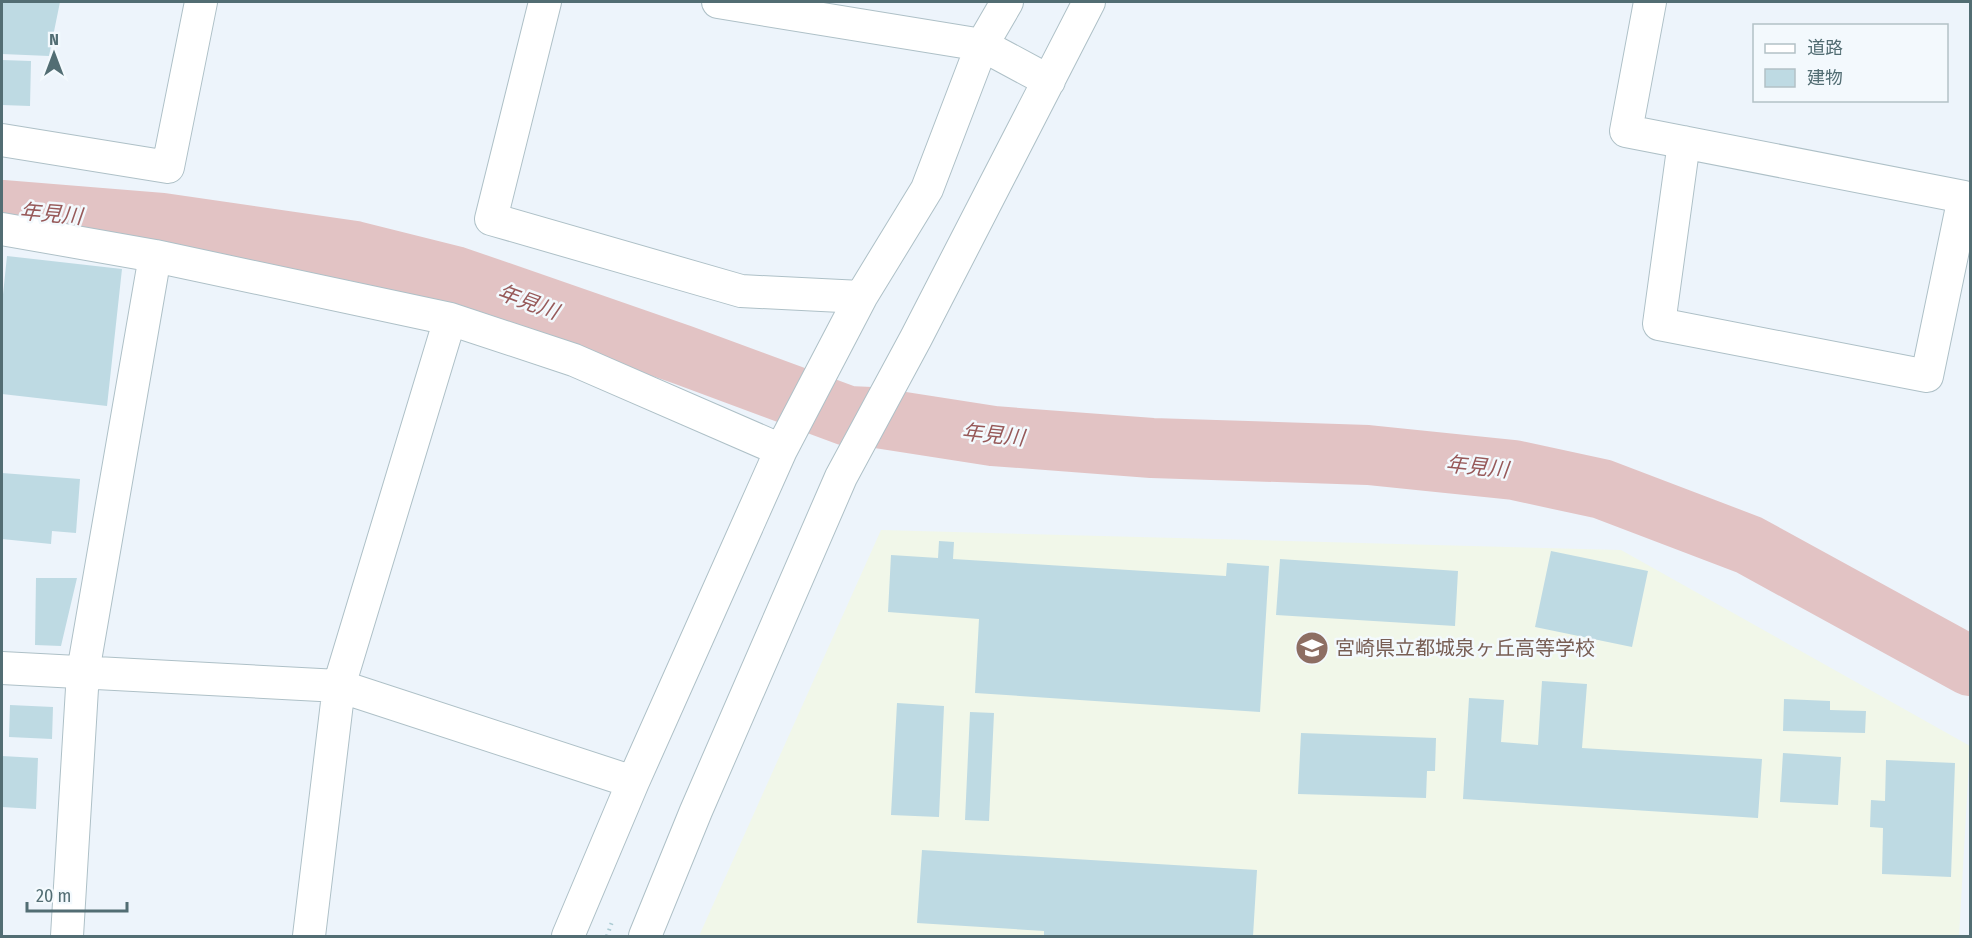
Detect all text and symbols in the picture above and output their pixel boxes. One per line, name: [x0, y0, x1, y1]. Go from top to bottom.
north arrow: [24, 24, 84, 84]
legend: [1753, 24, 1948, 102]
text: N: [49, 30, 59, 49]
text: 道路: [1807, 37, 1843, 59]
text: 建物: [1807, 67, 1843, 89]
water label: 年見川: [18, 198, 86, 230]
water label: 年見川: [494, 279, 564, 326]
water label: 年見川: [960, 419, 1028, 451]
water label: 年見川: [1444, 451, 1512, 483]
school or university icon: 宮崎県立都城泉ヶ丘高等学校: [1294, 630, 1330, 666]
place label: 宮崎県立都城泉ヶ丘高等学校: [1335, 636, 1595, 660]
scale bar: [27, 875, 128, 913]
text: 20 m: [36, 885, 71, 907]

